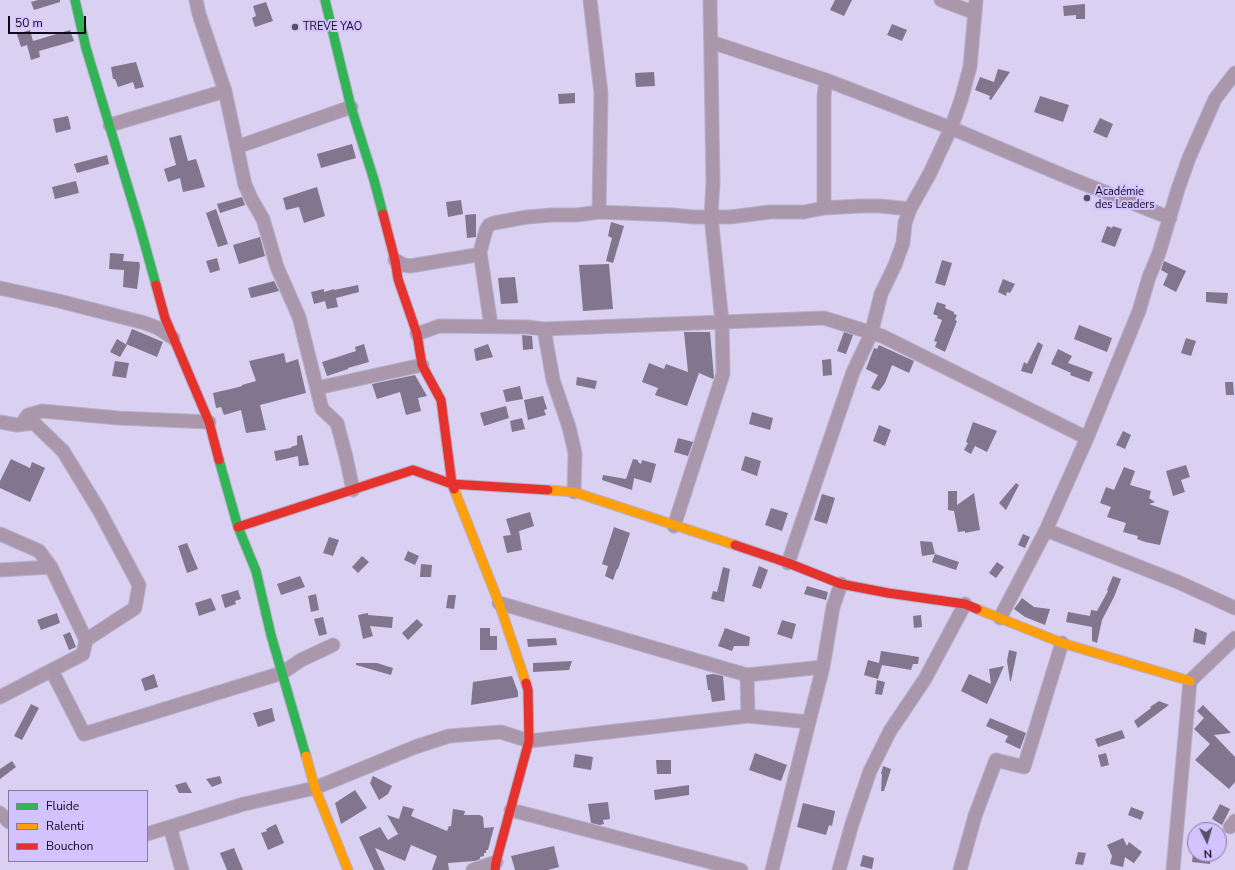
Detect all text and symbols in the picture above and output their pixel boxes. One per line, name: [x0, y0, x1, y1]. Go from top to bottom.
scale bar: [10, 8, 88, 34]
text: 50 m: [15, 15, 43, 31]
place label: TREVE YAO: [303, 20, 362, 34]
marker: TREVE YAO: [290, 22, 300, 32]
place label: Académie des Leaders: [1095, 185, 1154, 211]
marker: Académie des Leaders: [1082, 193, 1092, 203]
legend: [8, 790, 148, 862]
text: Fluide: [46, 798, 79, 814]
text: Ralenti: [46, 818, 84, 834]
north arrow: [1187, 822, 1227, 862]
text: Bouchon: [46, 838, 93, 854]
text: N: [1203, 846, 1213, 861]

